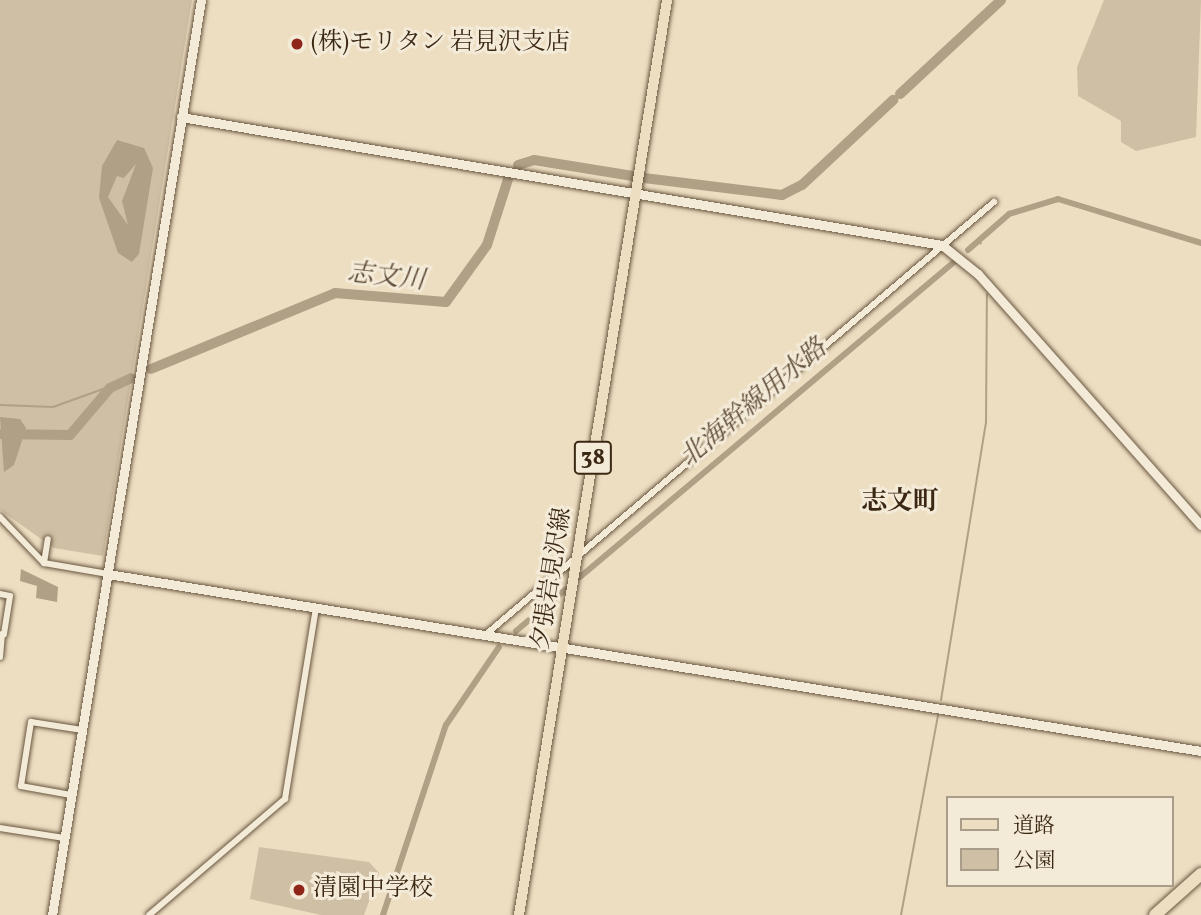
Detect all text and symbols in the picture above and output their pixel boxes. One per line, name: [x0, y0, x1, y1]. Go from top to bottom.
place label: (株)モリタン 岩見沢支店: [311, 30, 570, 58]
marker: (株)モリタン 岩見沢支店: [289, 36, 305, 52]
water label: 志文川: [346, 258, 426, 298]
water label: 北海幹線用水路: [674, 334, 834, 474]
road number: 38: [574, 438, 612, 478]
district label: 志文町: [861, 487, 939, 519]
street label: 夕張岩見沢線: [528, 506, 578, 652]
legend: [946, 796, 1173, 887]
text: 道路: [1013, 812, 1055, 841]
text: 公園: [1013, 847, 1055, 876]
place label: 清園中学校: [313, 876, 433, 904]
marker: 清園中学校: [291, 882, 307, 898]

